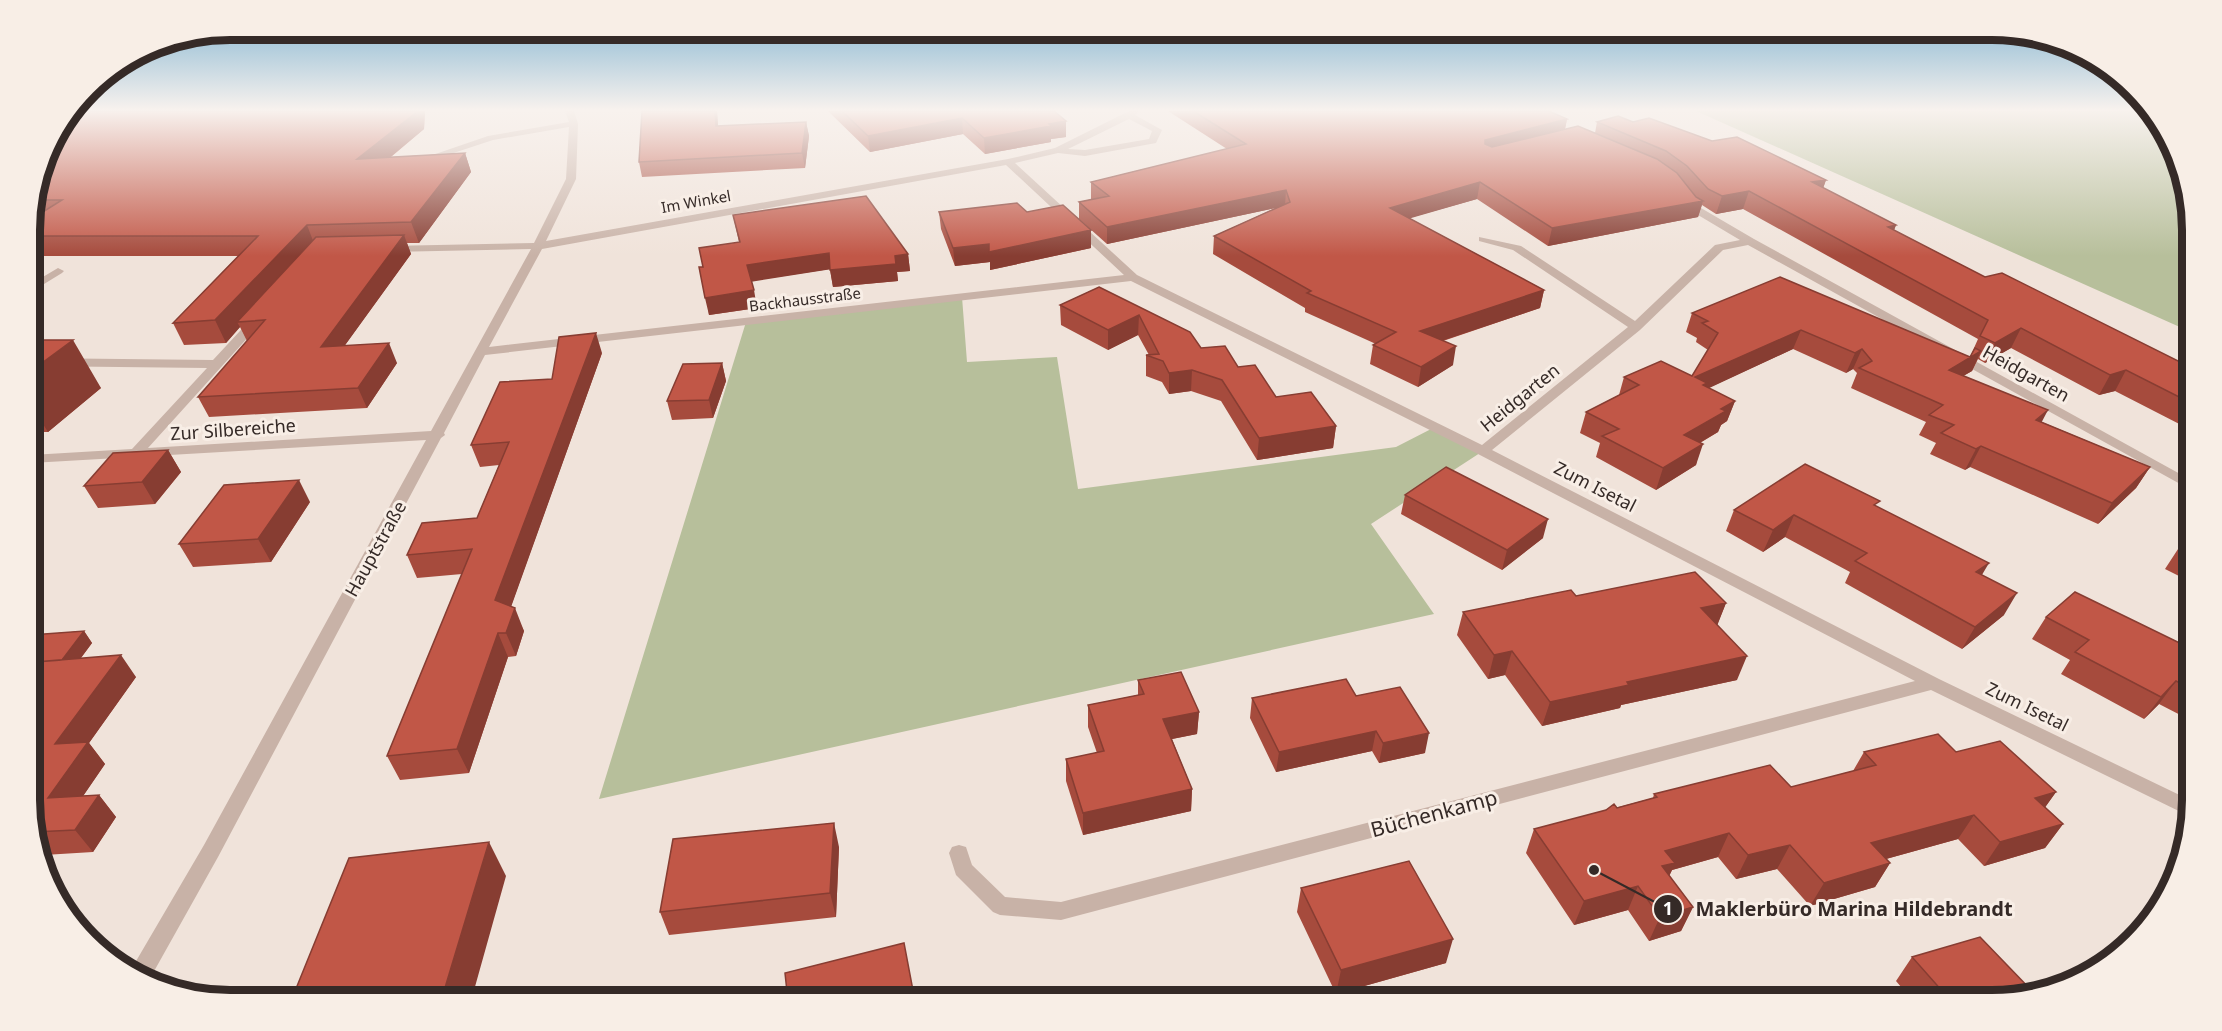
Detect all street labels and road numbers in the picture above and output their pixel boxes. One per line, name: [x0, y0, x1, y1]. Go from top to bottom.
street label: Im Winkel: [659, 185, 732, 217]
street label: Backhausstraße: [748, 282, 862, 316]
street label: Heidgarten: [1979, 339, 2074, 407]
street label: Heidgarten: [1475, 358, 1564, 437]
street label: Zur Silbereiche: [169, 413, 296, 445]
street label: Zum Isetal: [1550, 455, 1641, 517]
street label: Hauptstraße: [339, 496, 411, 601]
street label: Zum Isetal: [1982, 676, 2073, 736]
street label: Büchenkamp: [1367, 783, 1500, 843]

